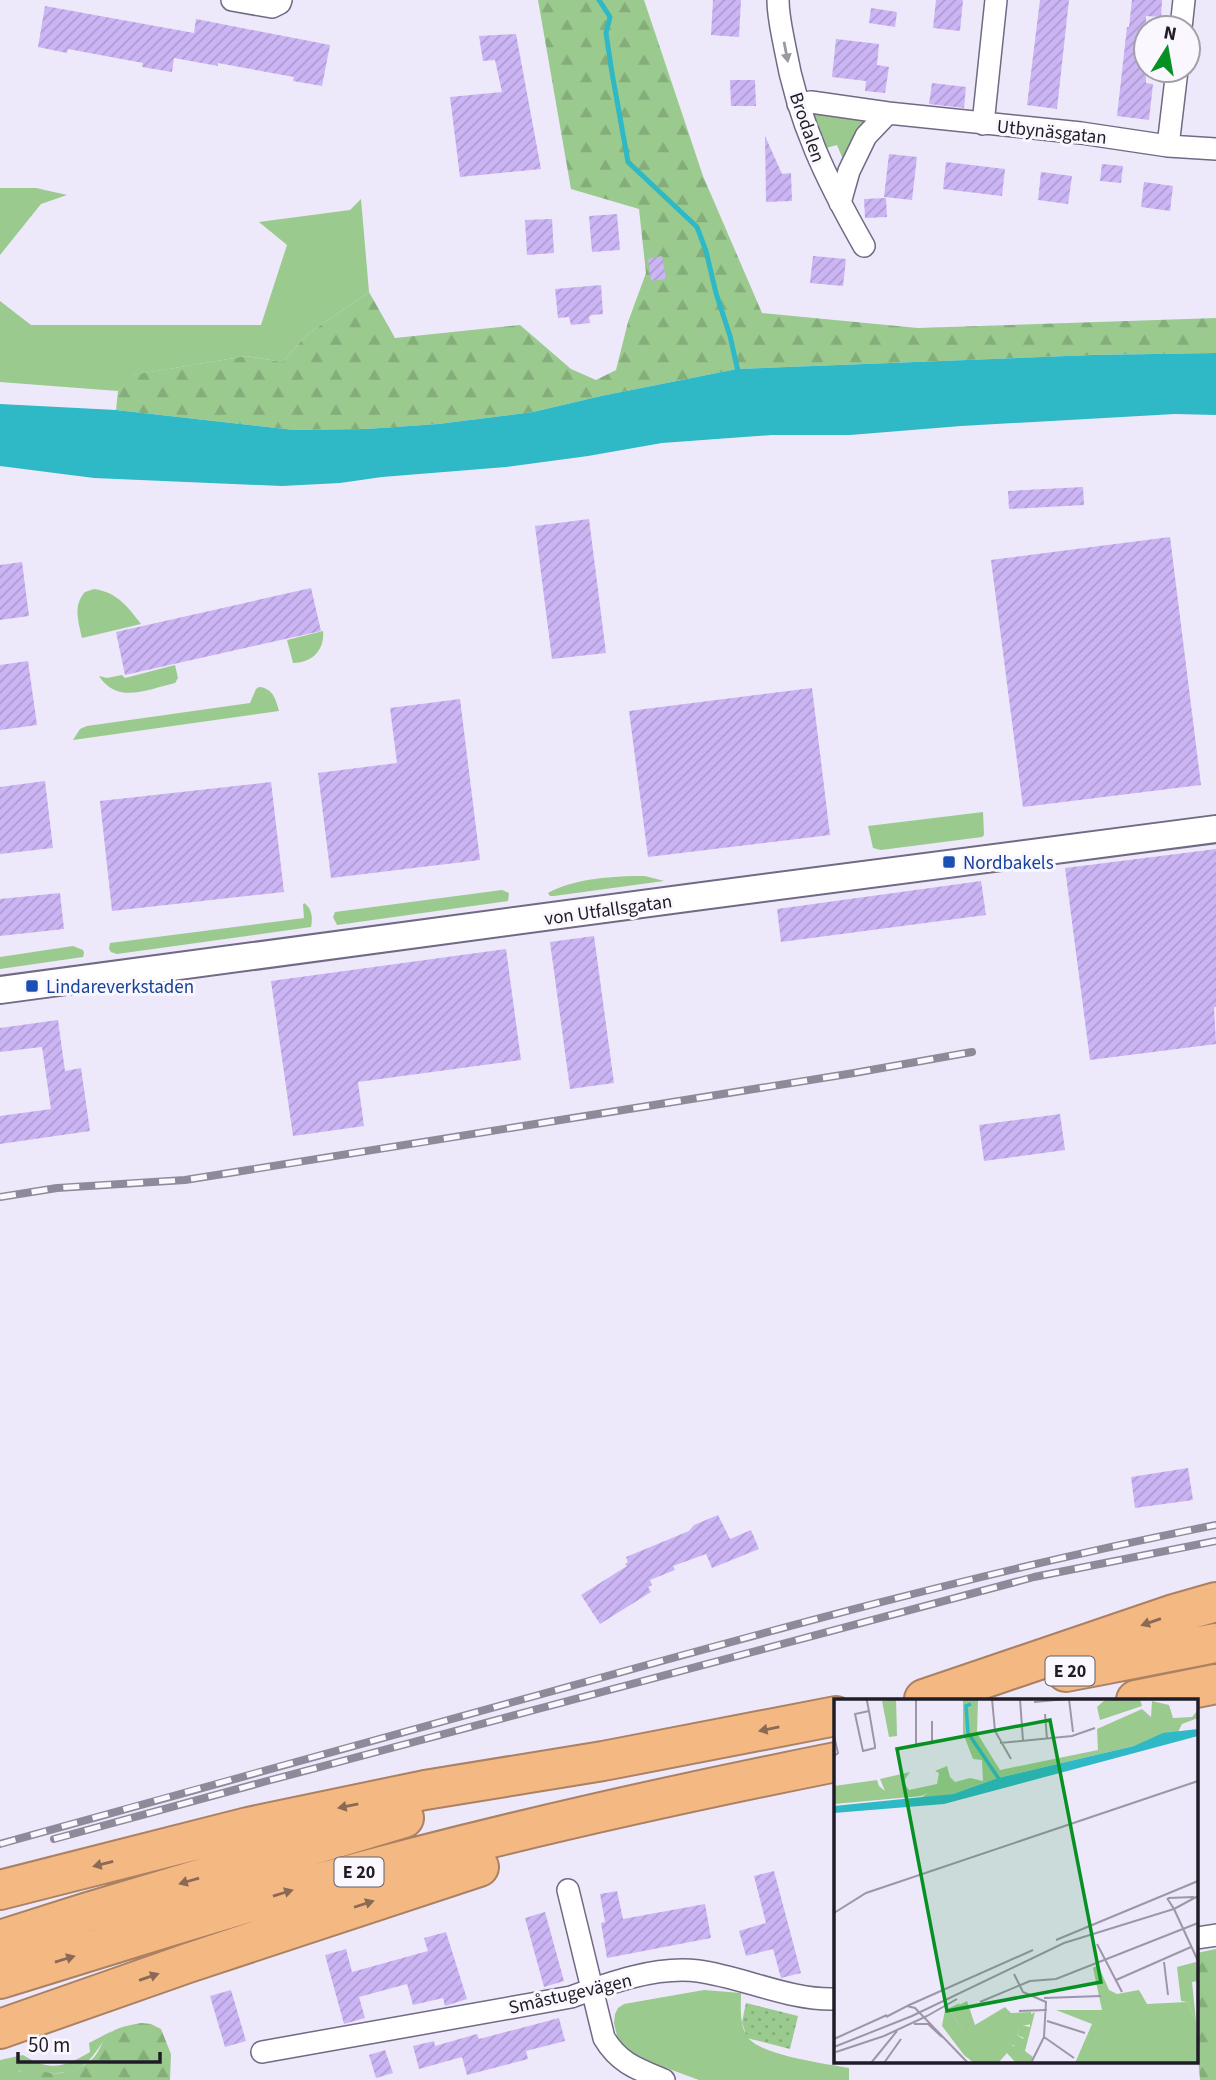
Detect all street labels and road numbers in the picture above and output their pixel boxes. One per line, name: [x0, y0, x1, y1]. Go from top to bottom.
street label: Brodalen: [782, 89, 831, 166]
street label: Utbynäsgatan: [995, 113, 1108, 152]
street label: von Utfallsgatan: [543, 888, 674, 933]
road number: E 20: [1046, 1656, 1094, 1686]
road number: E 20: [334, 1858, 384, 1886]
street label: Småstugevägen: [506, 1967, 635, 2022]

